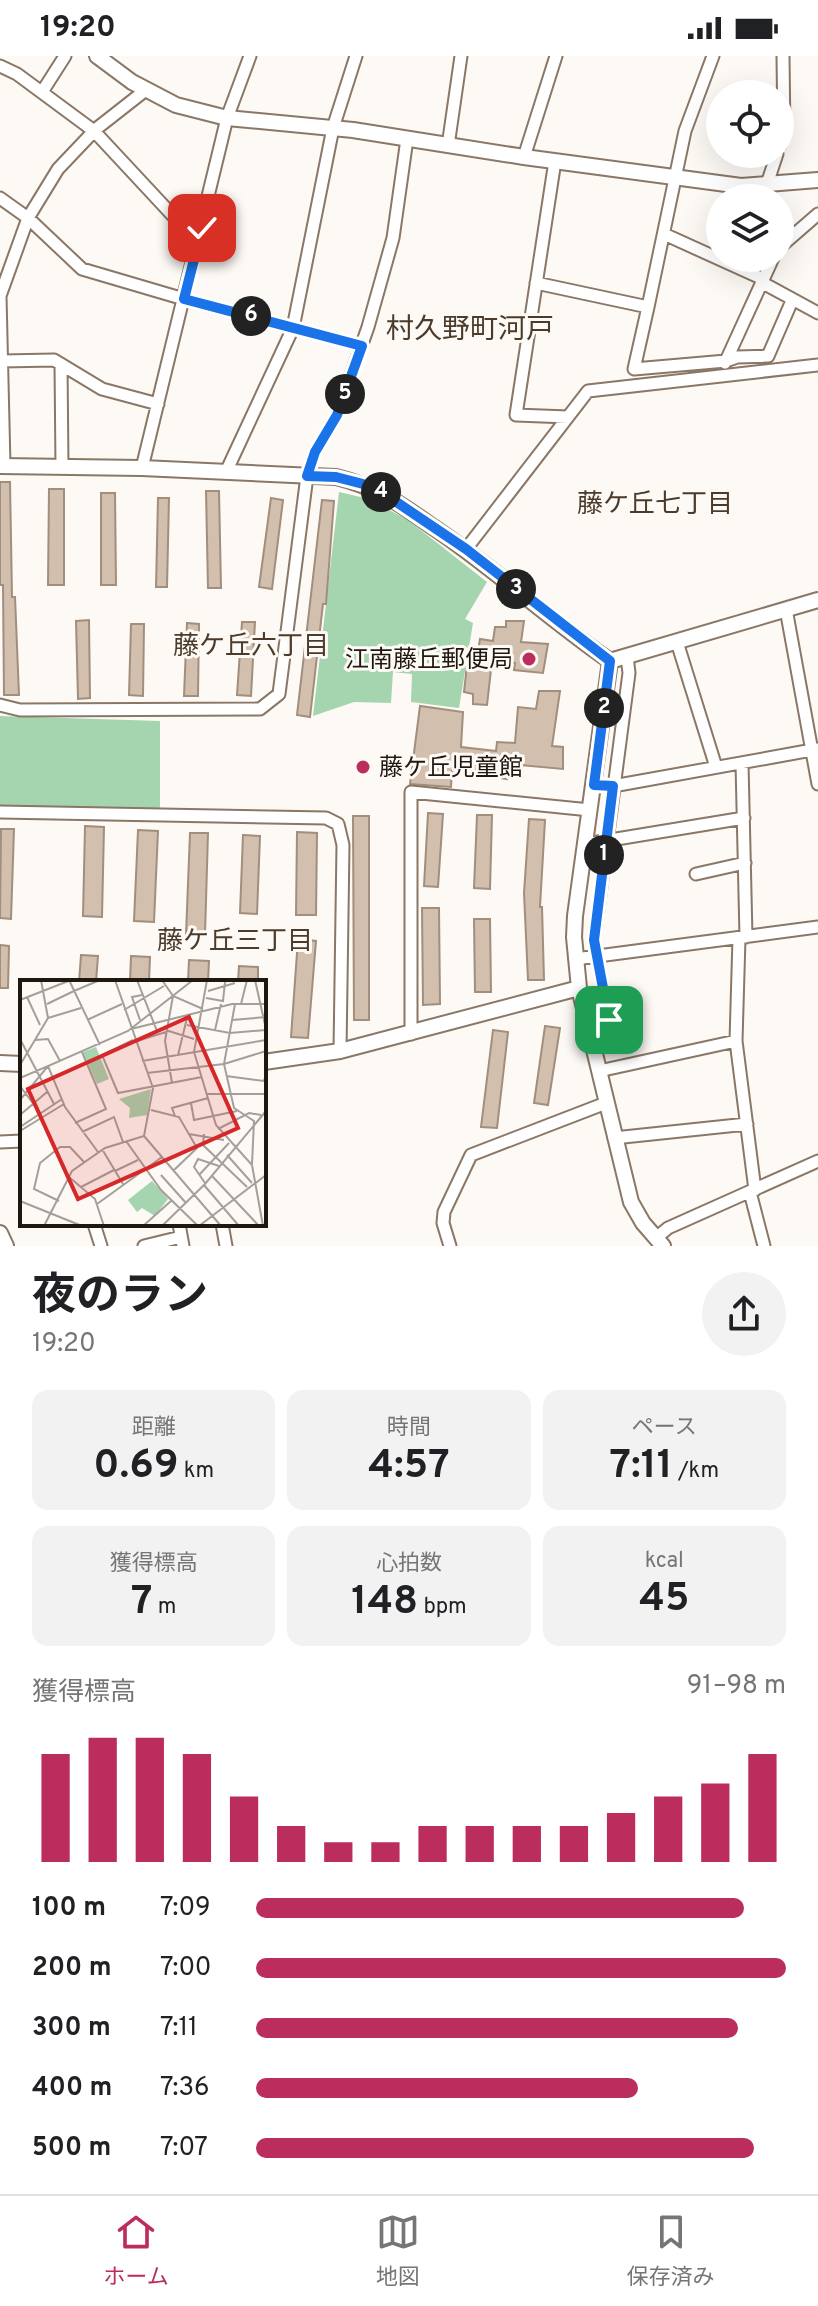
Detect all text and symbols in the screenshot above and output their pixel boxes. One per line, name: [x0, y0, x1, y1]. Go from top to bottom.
text: 19:20: [40, 10, 116, 47]
map controls: [706, 80, 794, 272]
button: locate: [706, 80, 794, 168]
button: layers: [706, 184, 794, 272]
pin: [168, 194, 236, 262]
icon: check: [180, 206, 224, 250]
pin: 6: [231, 296, 271, 336]
text: 6: [244, 302, 258, 329]
district label: 村久野町河戸: [386, 313, 554, 349]
pin: 5: [325, 374, 365, 414]
text: 5: [338, 380, 352, 407]
pin: 4: [361, 472, 401, 512]
text: 4: [374, 478, 388, 505]
district label: 藤ケ丘七丁目: [577, 489, 733, 522]
pin: 3: [496, 569, 536, 609]
text: 3: [509, 575, 523, 602]
district label: 藤ケ丘六丁目: [173, 631, 329, 664]
place label: 江南藤丘郵便局: [345, 646, 513, 676]
marker: 江南藤丘郵便局: [520, 650, 538, 668]
pin: 2: [584, 688, 624, 728]
text: 2: [597, 694, 611, 721]
place label: 藤ケ丘児童館: [379, 754, 523, 784]
marker: 藤ケ丘児童館: [354, 758, 372, 776]
pin: 1: [584, 835, 624, 875]
text: 1: [600, 841, 608, 868]
district label: 藤ケ丘三丁目: [157, 926, 313, 959]
inset map: [20, 980, 266, 1226]
pin: [575, 986, 643, 1054]
icon: arrive: [587, 998, 631, 1042]
text: 夜のラン: [32, 1270, 208, 1326]
button: share: [702, 1272, 786, 1356]
text: 19:20: [32, 1328, 96, 1361]
text: 距離: [132, 1415, 176, 1442]
text: 時間: [387, 1415, 431, 1442]
text: ペース: [632, 1415, 697, 1442]
text: 0.69: [93, 1442, 178, 1492]
text: 4:57: [368, 1442, 450, 1492]
text: 7:11: [610, 1442, 673, 1492]
text: km: [178, 1458, 214, 1485]
text: /km: [673, 1458, 719, 1485]
text: kcal: [645, 1548, 684, 1575]
text: 獲得標高: [110, 1551, 198, 1578]
text: 心拍数: [376, 1551, 442, 1578]
text: 45: [639, 1575, 689, 1625]
text: 7: [131, 1578, 152, 1628]
text: 148: [351, 1578, 418, 1628]
text: m: [152, 1594, 176, 1621]
text: bpm: [418, 1594, 467, 1621]
text: 91–98 m: [687, 1670, 786, 1703]
text: 獲得標高: [32, 1677, 136, 1710]
text: 100 m: [32, 1892, 106, 1925]
text: 7:09: [160, 1892, 211, 1925]
text: 200 m: [32, 1952, 111, 1985]
text: 7:00: [160, 1952, 212, 1985]
text: 300 m: [32, 2012, 111, 2045]
text: 7:11: [160, 2012, 198, 2045]
text: 400 m: [32, 2072, 112, 2105]
text: 7:36: [160, 2072, 210, 2105]
text: 500 m: [32, 2132, 111, 2165]
text: 7:07: [160, 2132, 208, 2165]
tab: ホーム: [103, 2210, 169, 2292]
tab: 地図: [376, 2210, 420, 2292]
tab: 保存済み: [627, 2210, 715, 2292]

